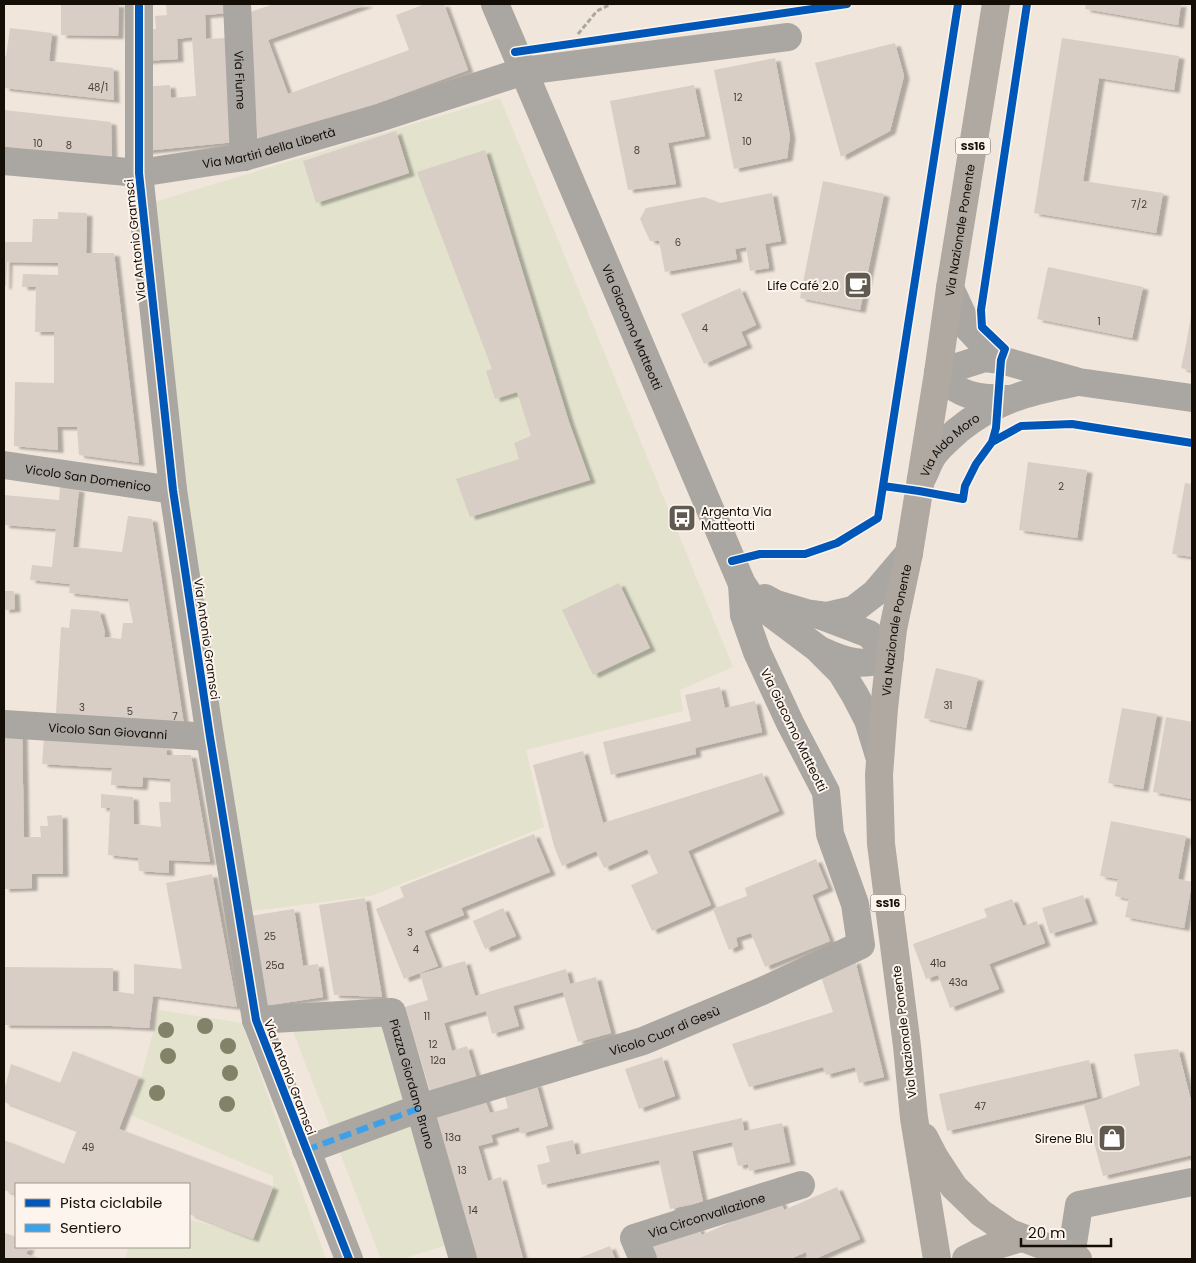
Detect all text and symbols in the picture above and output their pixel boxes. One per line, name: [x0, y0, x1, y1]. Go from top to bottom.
street label: Via Fiume: [231, 50, 250, 110]
house number: 48/1: [88, 80, 108, 95]
house number: 12: [734, 90, 743, 105]
street label: Via Martiri della Libertà: [201, 123, 337, 172]
house number: 10: [742, 134, 752, 149]
house number: 10: [33, 136, 43, 151]
house number: 8: [66, 138, 72, 153]
road number: SS16: [956, 138, 990, 154]
house number: 8: [634, 143, 640, 158]
street label: Via Nazionale Ponente: [940, 163, 978, 297]
street label: Via Antonio Gramsci: [120, 178, 150, 302]
house number: 7/2: [1131, 197, 1147, 212]
house number: 6: [675, 235, 681, 250]
street label: Via Giacomo Matteotti: [598, 261, 667, 392]
cafe icon: Life Café 2.0: [843, 270, 873, 300]
place label: Life Café 2.0: [767, 277, 839, 294]
house number: 1: [1097, 314, 1101, 329]
house number: 4: [702, 321, 708, 336]
street label: Via Aldo Moro: [916, 409, 983, 479]
street label: Vicolo San Domenico: [24, 460, 153, 495]
house number: 2: [1058, 479, 1064, 494]
bus stop icon: Argenta Via Matteotti: [667, 503, 697, 533]
place label: Argenta Via Matteotti: [701, 503, 772, 534]
street label: Via Nazionale Ponente: [877, 562, 915, 697]
street label: Via Antonio Gramsci: [190, 577, 224, 701]
street label: Via Giacomo Matteotti: [757, 666, 831, 794]
house number: 31: [943, 698, 953, 713]
house number: 3: [79, 700, 85, 715]
house number: 5: [127, 704, 133, 719]
house number: 7: [172, 709, 178, 724]
street label: Vicolo San Giovanni: [48, 718, 168, 743]
road number: SS16: [870, 894, 906, 911]
house number: 3: [407, 925, 413, 940]
house number: 25: [264, 929, 276, 944]
house number: 4: [413, 942, 419, 957]
house number: 41a: [930, 956, 946, 971]
house number: 25a: [266, 958, 284, 973]
street label: Via Nazionale Ponente: [887, 965, 921, 1099]
house number: 43a: [949, 975, 967, 990]
street label: Vicolo Cuor di Gesù: [607, 1001, 722, 1059]
house number: 11: [424, 1009, 430, 1024]
street label: Via Antonio Gramsci: [260, 1017, 320, 1137]
street label: Piazza Giordano Bruno: [386, 1017, 439, 1151]
house number: 12: [429, 1037, 438, 1052]
house number: 12a: [430, 1053, 446, 1068]
house number: 47: [974, 1099, 986, 1114]
shop icon: Sirene Blu: [1097, 1123, 1127, 1153]
house number: 13a: [445, 1130, 461, 1145]
place label: Sirene Blu: [1035, 1130, 1093, 1147]
house number: 49: [82, 1140, 94, 1155]
house number: 13: [457, 1163, 467, 1178]
legend: [15, 1183, 190, 1248]
street label: Via Circonvallazione: [646, 1188, 767, 1242]
text: Pista ciclabile: [60, 1192, 162, 1213]
house number: 14: [468, 1203, 478, 1218]
scale bar: [1021, 1216, 1111, 1248]
text: Sentiero: [60, 1217, 121, 1238]
text: 20 m: [1028, 1222, 1066, 1243]

